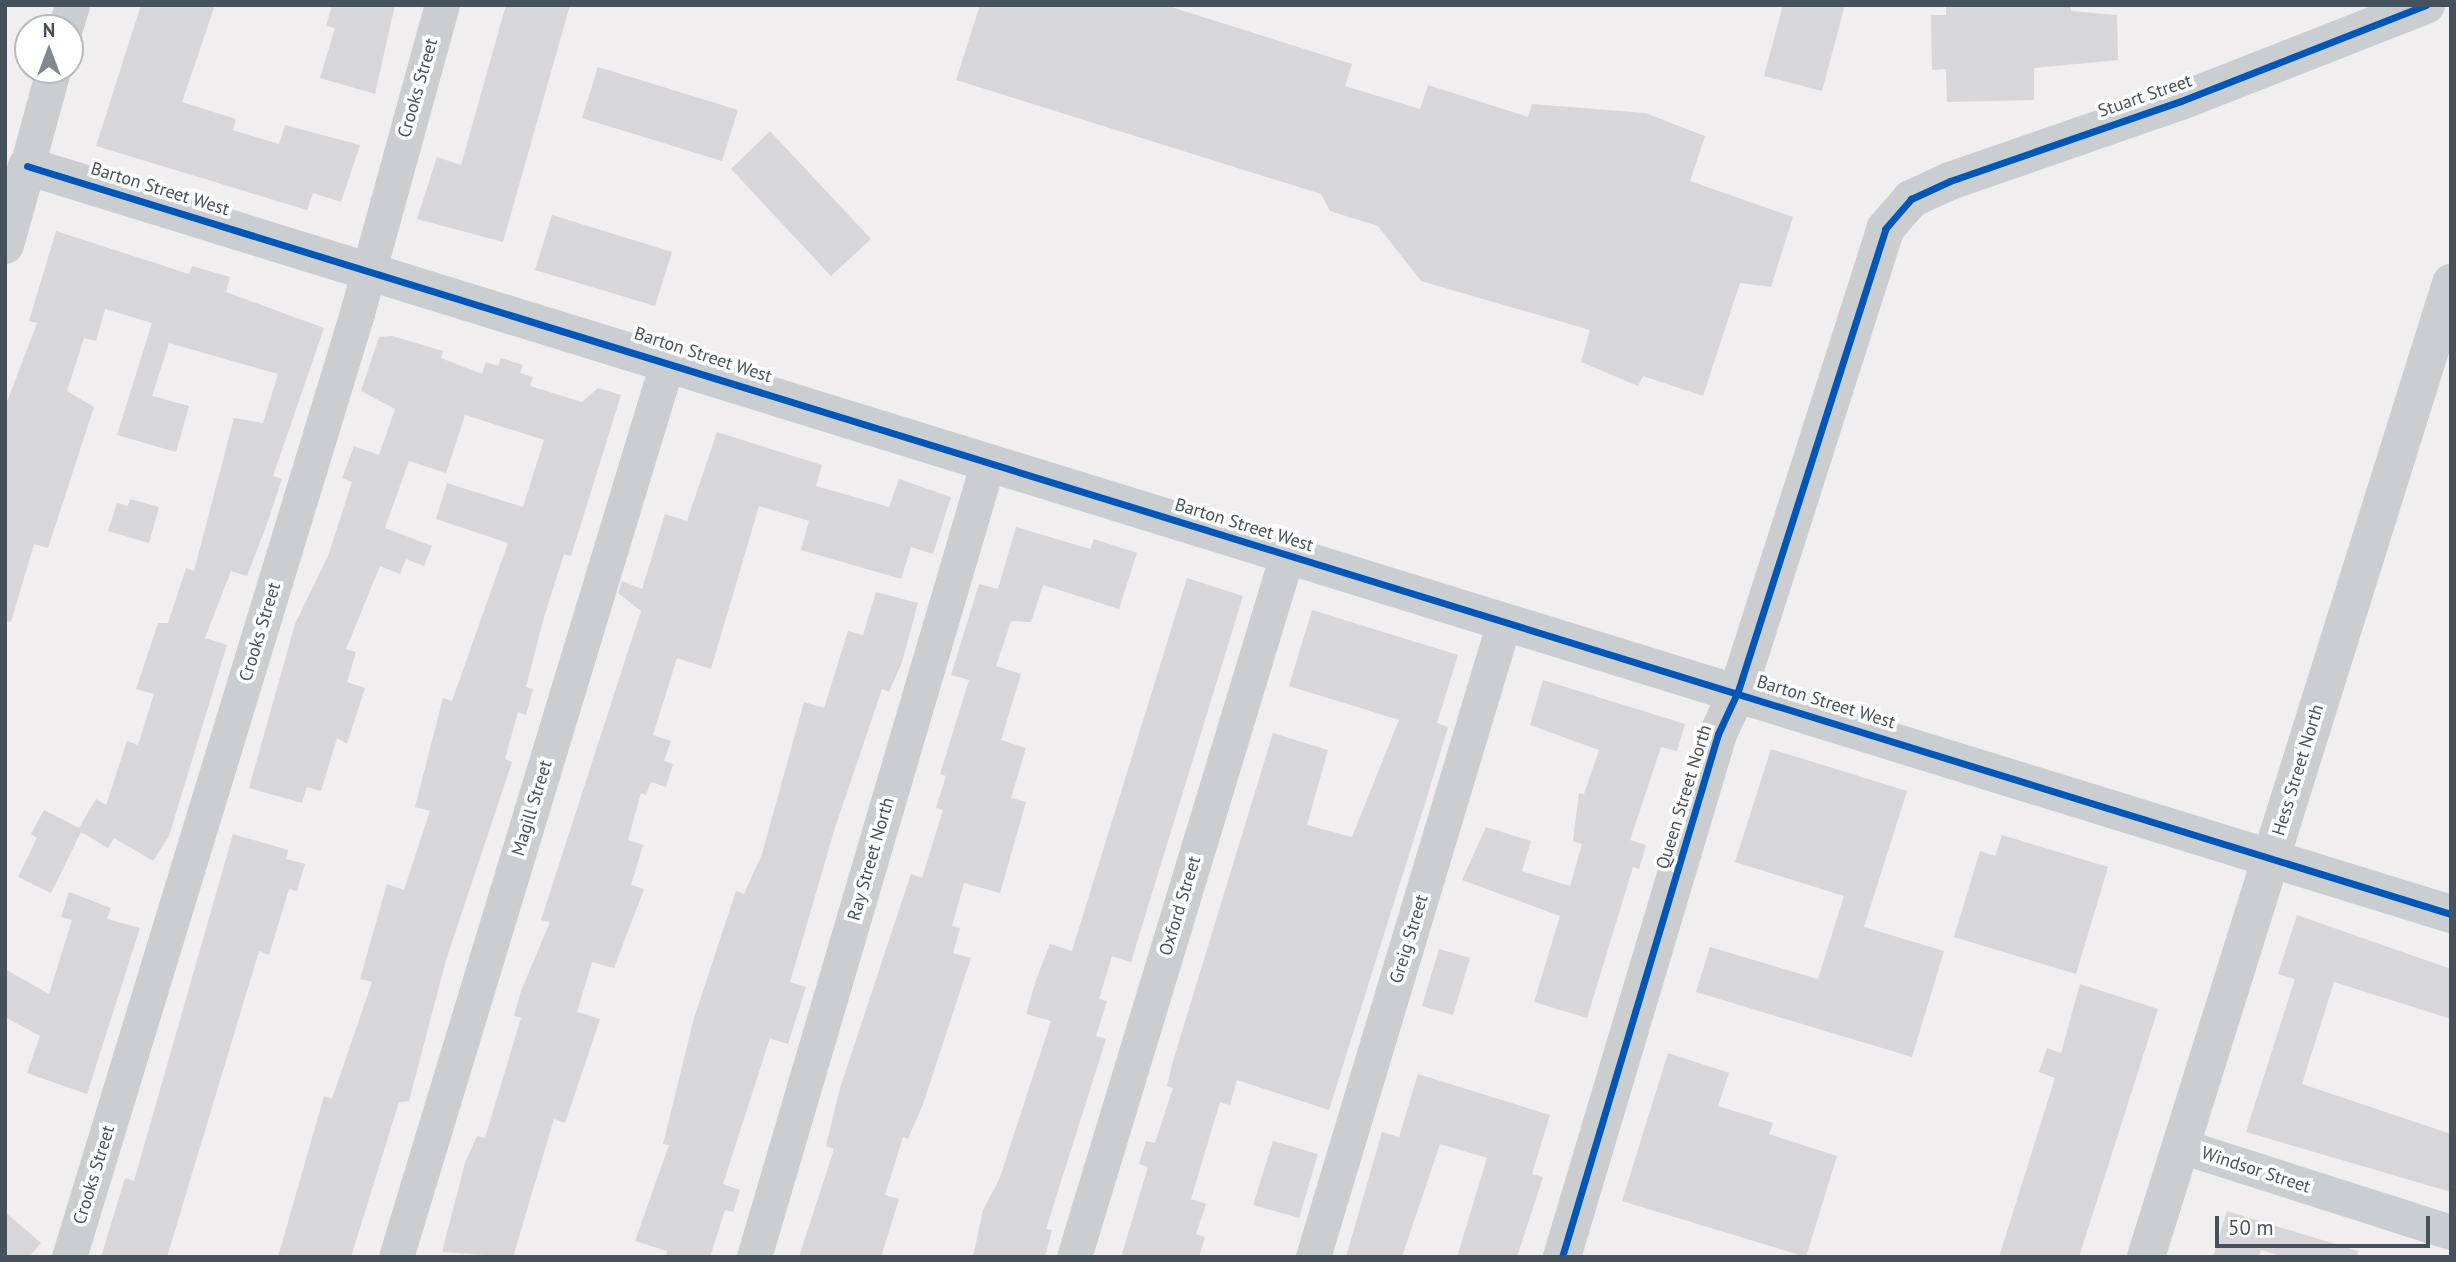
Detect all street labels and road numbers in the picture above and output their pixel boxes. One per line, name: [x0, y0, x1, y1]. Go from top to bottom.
street label: Crooks Street: [394, 36, 442, 140]
street label: Stuart Street: [2095, 70, 2195, 122]
street label: Barton Street West: [88, 158, 232, 220]
street label: Barton Street West: [631, 322, 775, 388]
street label: Barton Street West: [1172, 494, 1316, 556]
street label: Crooks Street: [235, 580, 285, 684]
street label: Barton Street West: [1754, 671, 1898, 733]
street label: Hess Street North: [2268, 702, 2328, 838]
street label: Queen Street North: [1652, 722, 1716, 872]
street label: Magill Street: [507, 758, 557, 858]
street label: Ray Street North: [843, 795, 899, 923]
street label: Oxford Street: [1155, 854, 1205, 958]
street label: Greig Street: [1385, 892, 1433, 986]
street label: Crooks Street: [69, 1123, 119, 1227]
street label: Windsor Street: [2199, 1142, 2313, 1198]

